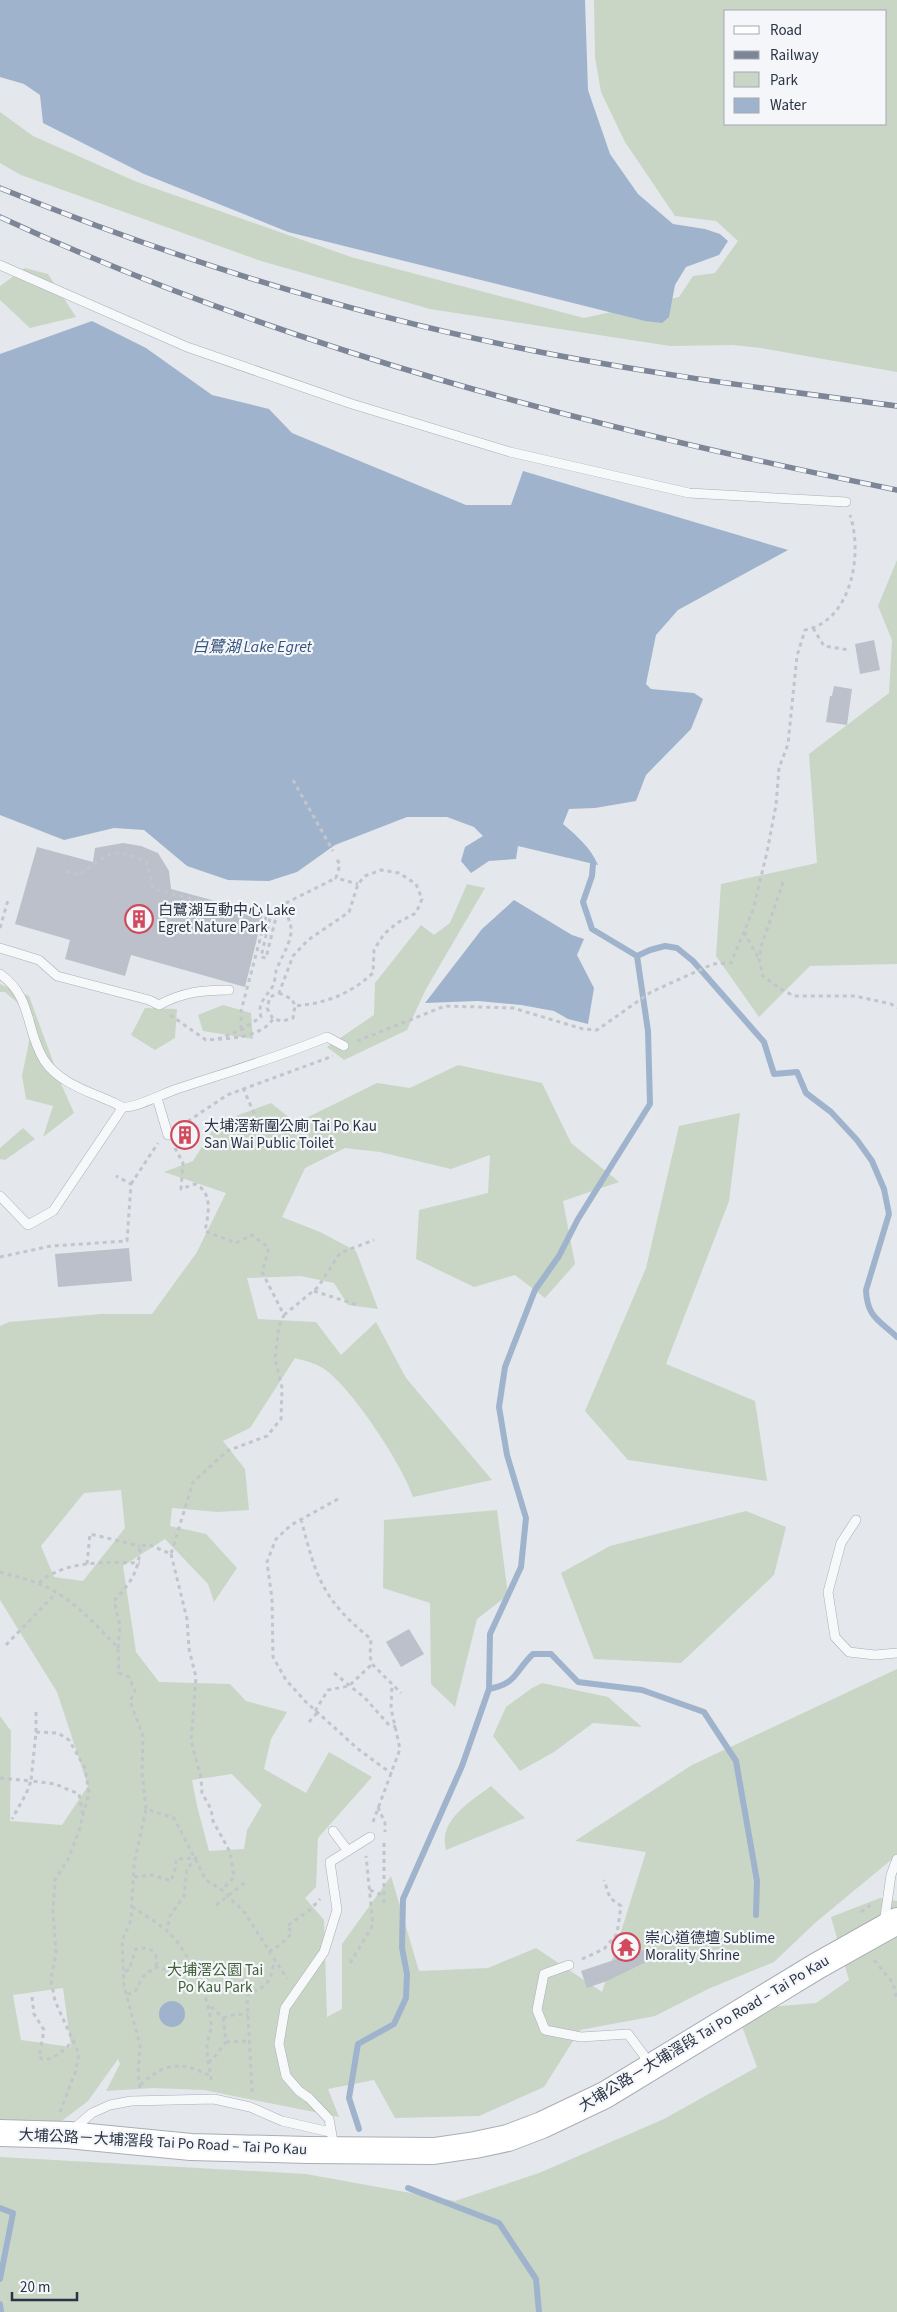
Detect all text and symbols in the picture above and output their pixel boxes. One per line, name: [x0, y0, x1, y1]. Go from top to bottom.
legend: [724, 10, 887, 125]
text: Road: [770, 20, 802, 41]
text: Railway: [770, 45, 819, 66]
text: Park: [770, 70, 799, 91]
text: Water: [770, 95, 807, 116]
water label: 白鷺湖 Lake Egret: [192, 636, 313, 658]
place label: 白鷺湖互動中心 Lake Egret Nature Park: [158, 900, 295, 938]
building icon: 白鷺湖互動中心 Lake Egret Nature Park: [124, 904, 154, 934]
place label: 大埔滘新圍公廁 Tai Po Kau San Wai Public Toilet: [204, 1116, 377, 1154]
building icon: 大埔滘新圍公廁 Tai Po Kau San Wai Public Toilet: [170, 1120, 200, 1150]
place label: 崇心道德壇 Sublime Morality Shrine: [645, 1928, 775, 1966]
temple icon: 崇心道德壇 Sublime Morality Shrine: [611, 1932, 641, 1962]
street label: 大埔公路－大埔滘段 Tai Po Road – Tai Po Kau: [575, 1950, 833, 2117]
park label: 大埔滘公園 Tai Po Kau Park: [167, 1960, 263, 1998]
street label: 大埔公路－大埔滘段 Tai Po Road – Tai Po Kau: [18, 2124, 308, 2161]
scale bar: [12, 2270, 78, 2302]
text: 20 m: [20, 2277, 50, 2298]

